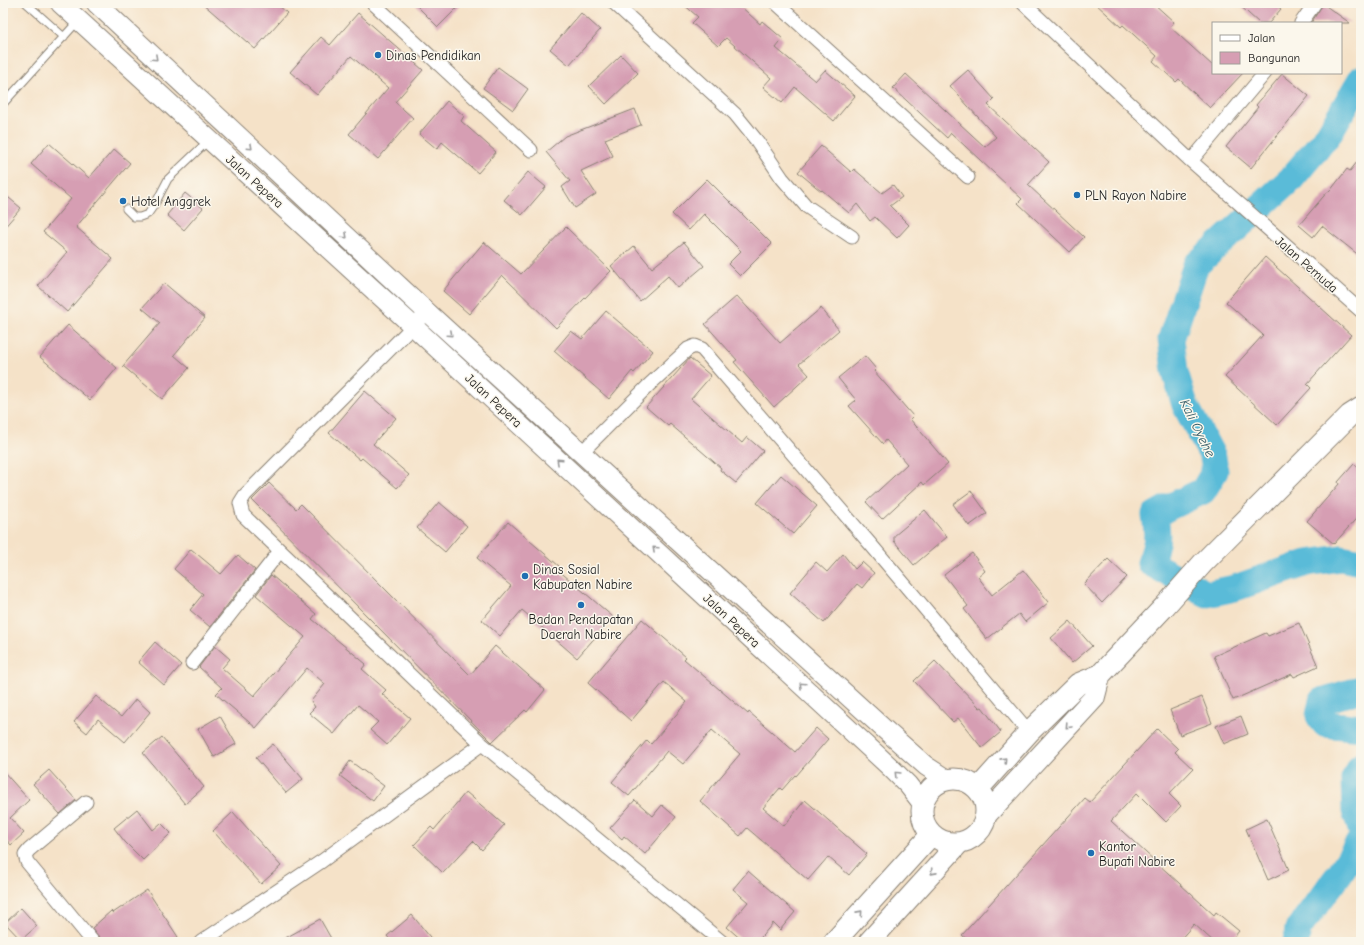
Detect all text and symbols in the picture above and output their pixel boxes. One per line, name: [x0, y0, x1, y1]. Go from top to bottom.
legend: [1212, 22, 1342, 74]
text: Jalan: [1248, 31, 1275, 45]
place label: Dinas Pendidikan: [386, 48, 481, 63]
marker: Dinas Pendidikan: [373, 50, 383, 60]
text: Bangunan: [1248, 51, 1300, 65]
one-way arrow: [150, 54, 158, 61]
one-way arrow: [245, 142, 253, 150]
street label: Jalan Pepera: [223, 152, 286, 211]
place label: PLN Rayon Nabire: [1085, 188, 1187, 203]
marker: PLN Rayon Nabire: [1072, 190, 1082, 200]
place label: Hotel Anggrek: [131, 194, 211, 209]
marker: Hotel Anggrek: [118, 196, 128, 206]
one-way arrow: [340, 231, 348, 239]
street label: Jalan Pemuda: [1272, 233, 1341, 296]
one-way arrow: [446, 329, 453, 336]
street label: Jalan Pepera: [462, 370, 525, 430]
water label: Kali Oyehe: [1176, 396, 1219, 460]
one-way arrow: [557, 459, 564, 466]
one-way arrow: [652, 546, 660, 554]
place label: Dinas Sosial Kabupaten Nabire: [533, 562, 633, 592]
marker: Dinas Sosial Kabupaten Nabire: [520, 571, 530, 581]
street label: Jalan Pepera: [700, 590, 763, 650]
marker: Badan Pendapatan Daerah Nabire: [576, 600, 586, 610]
place label: Badan Pendapatan Daerah Nabire: [529, 612, 633, 642]
one-way arrow: [799, 682, 807, 690]
one-way arrow: [1065, 722, 1072, 729]
one-way arrow: [999, 757, 1007, 765]
one-way arrow: [894, 771, 902, 779]
place label: Kantor Bupati Nabire: [1099, 839, 1175, 869]
marker: Kantor Bupati Nabire: [1086, 848, 1096, 858]
one-way arrow: [930, 867, 938, 875]
one-way arrow: [855, 910, 863, 918]

